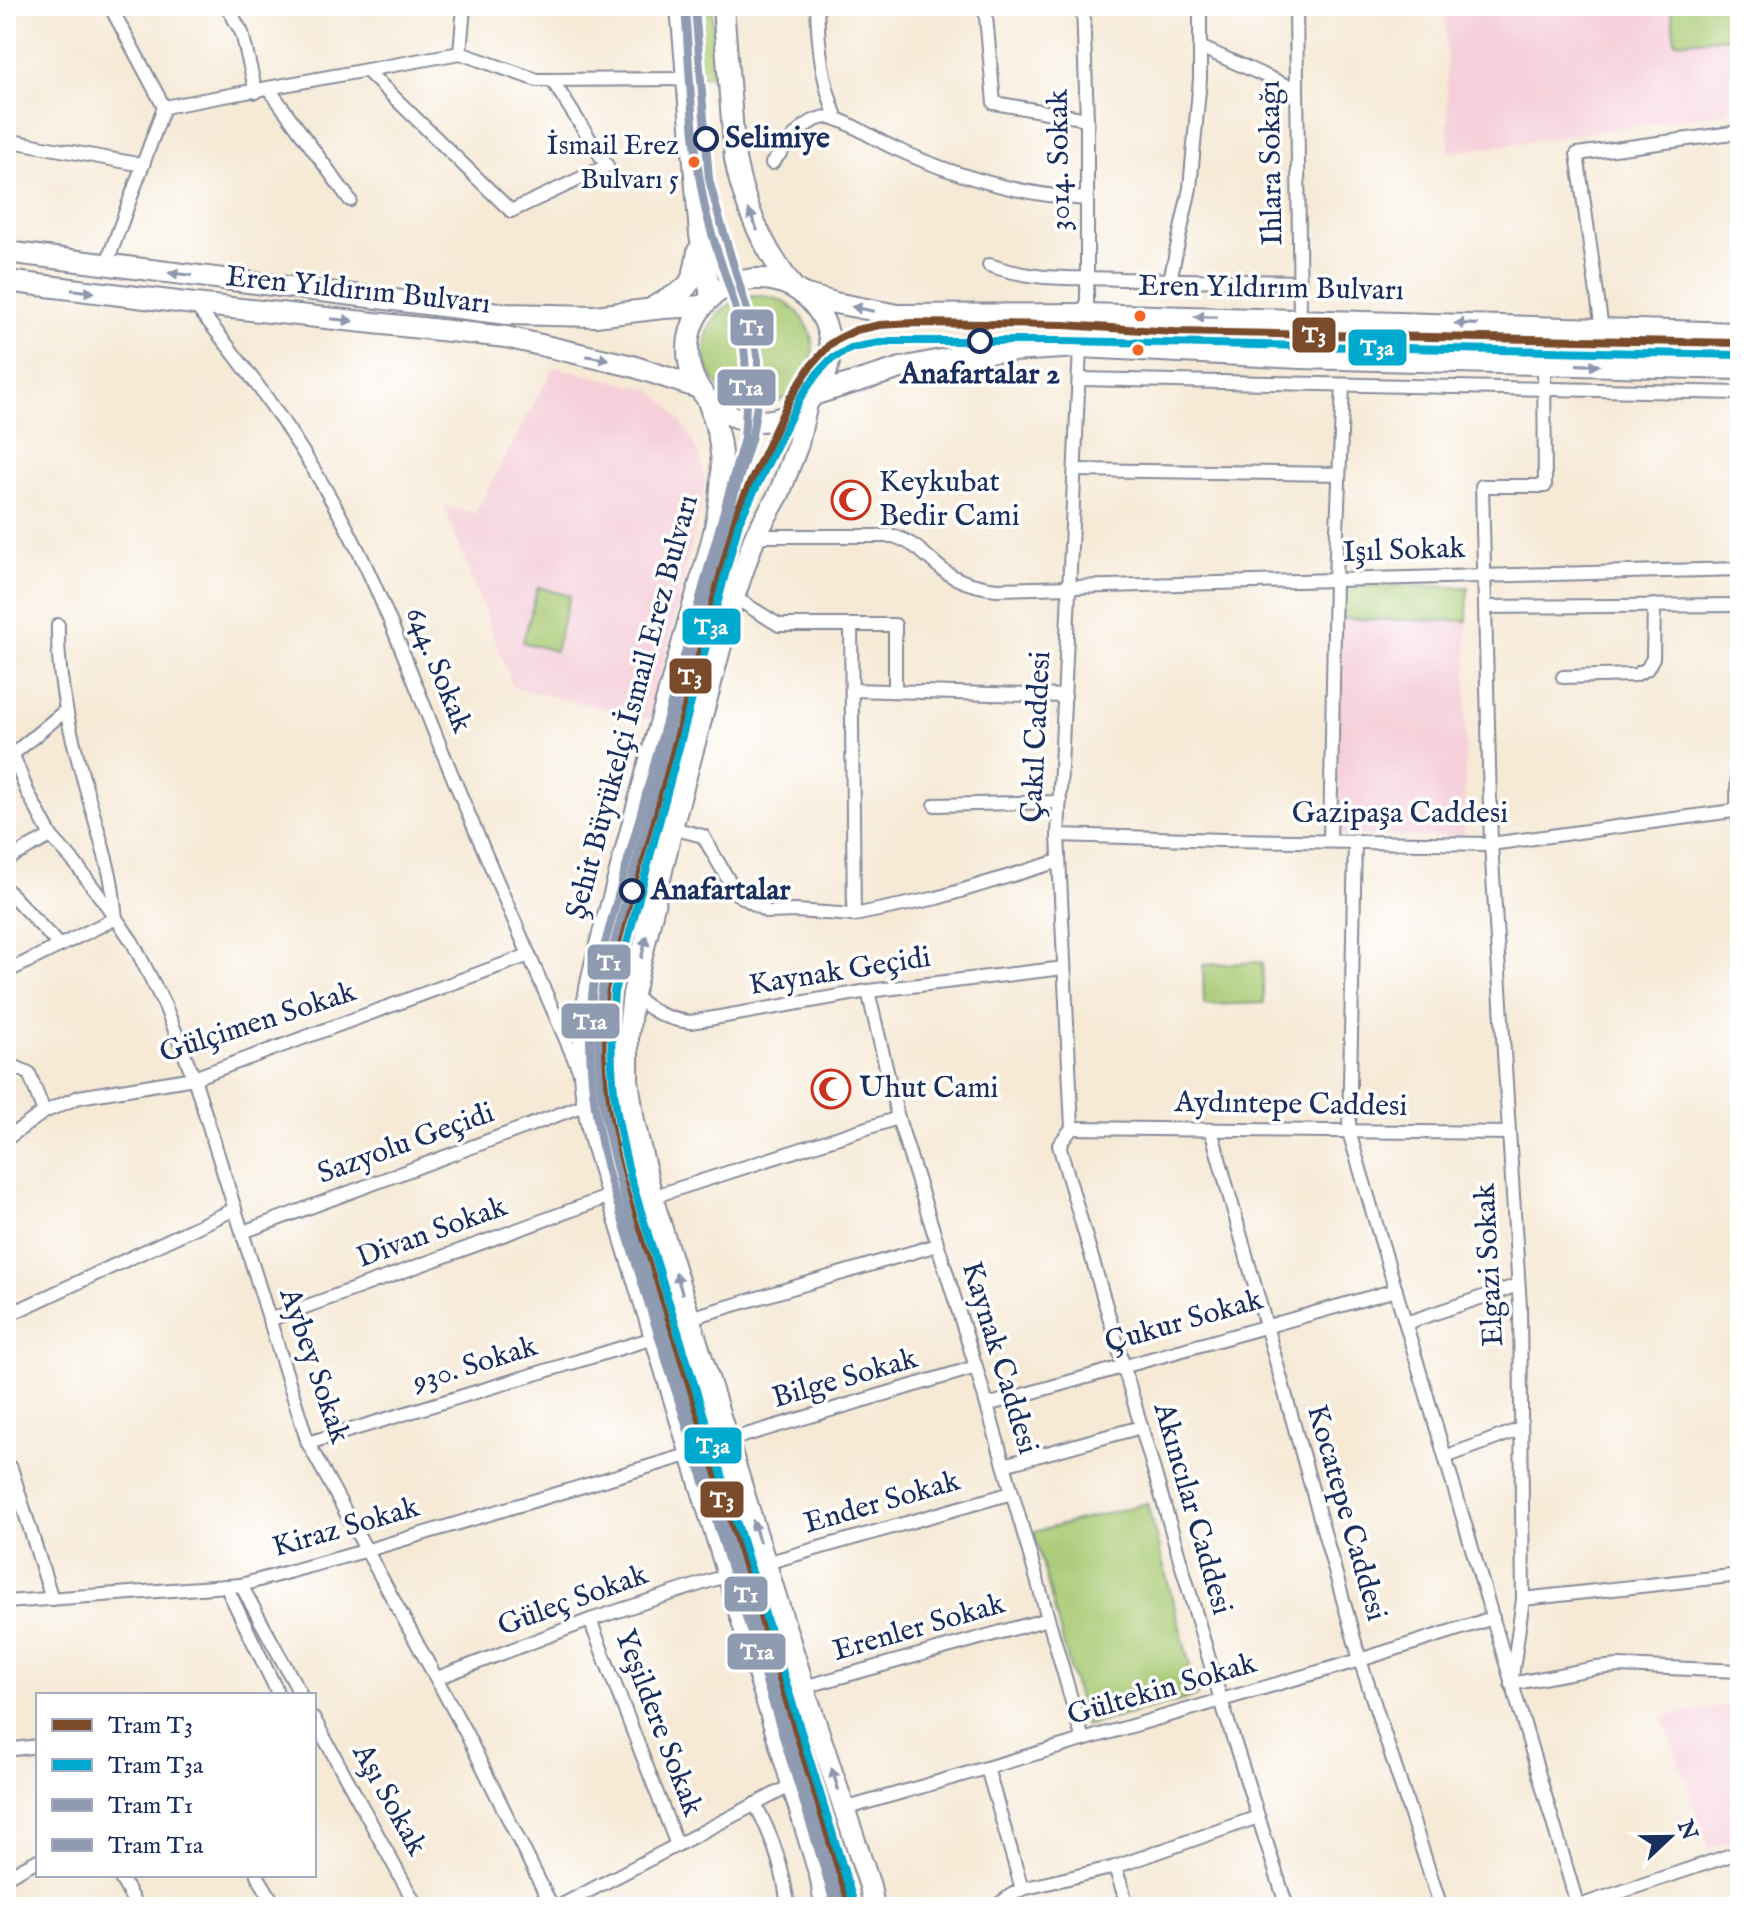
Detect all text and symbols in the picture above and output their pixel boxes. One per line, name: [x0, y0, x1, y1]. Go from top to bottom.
street label: Ihlara Sokağı: [1252, 80, 1292, 246]
street label: 3014. Sokak: [1040, 88, 1080, 231]
place label: Selimiye: [725, 120, 830, 158]
marker: Selimiye: [694, 127, 718, 151]
place label: İsmail Erez Bulvarı 5: [547, 129, 679, 198]
marker: İsmail Erez Bulvarı 5: [686, 154, 702, 170]
one-way arrow: [746, 208, 759, 232]
street label: Eren Yıldırım Bulvarı: [224, 258, 492, 324]
one-way arrow: [167, 268, 192, 281]
street label: Eren Yıldırım Bulvarı: [1138, 268, 1404, 310]
one-way arrow: [71, 284, 96, 297]
one-way arrow: [850, 302, 875, 314]
line badge: T1: [729, 308, 775, 347]
unlabelled marker: [1132, 308, 1148, 324]
one-way arrow: [1193, 311, 1218, 323]
one-way arrow: [330, 313, 355, 326]
text: T1: [739, 315, 764, 343]
line badge: T3: [1291, 316, 1337, 354]
one-way arrow: [1453, 318, 1478, 331]
text: T3: [1301, 322, 1326, 350]
line badge: T3a: [1347, 328, 1408, 367]
marker: Anafartalar 2: [968, 329, 992, 353]
text: T3a: [1359, 335, 1394, 363]
unlabelled marker: [1130, 342, 1146, 358]
one-way arrow: [586, 353, 611, 365]
place label: Anafartalar 2: [899, 356, 1060, 394]
one-way arrow: [1576, 359, 1601, 372]
line badge: T1a: [716, 368, 777, 407]
text: T1a: [728, 375, 763, 403]
place label: Keykubat Bedir Cami: [879, 464, 1020, 536]
mosque icon: Keykubat Bedir Cami: [830, 479, 872, 521]
street label: Şehit Büyükelçi İsmail Erez Bulvarı: [558, 491, 708, 923]
street label: Işıl Sokak: [1342, 530, 1467, 572]
street label: 644. Sokak: [396, 602, 481, 739]
line badge: T3a: [681, 607, 742, 646]
text: T3a: [693, 614, 728, 642]
street label: Çakıl Caddesi: [1014, 650, 1060, 824]
line badge: T3: [668, 657, 713, 695]
text: T3: [677, 664, 702, 692]
street label: Gazipaşa Caddesi: [1292, 795, 1508, 833]
place label: Anafartalar: [650, 872, 792, 910]
marker: Anafartalar: [620, 879, 644, 903]
one-way arrow: [638, 935, 650, 960]
street label: Kaynak Geçidi: [747, 939, 933, 1005]
line badge: T1: [586, 943, 632, 981]
text: T1: [596, 950, 621, 978]
street label: Gülçimen Sokak: [155, 973, 362, 1073]
line badge: T1a: [560, 1002, 621, 1040]
text: T1a: [572, 1009, 607, 1037]
mosque icon: Uhut Cami: [810, 1068, 852, 1110]
place label: Uhut Cami: [859, 1070, 999, 1108]
street label: Aydıntepe Caddesi: [1173, 1084, 1408, 1126]
street label: Sazyolu Geçidi: [313, 1095, 499, 1193]
street label: Elgazi Sokak: [1467, 1182, 1513, 1347]
street label: Divan Sokak: [352, 1188, 513, 1278]
street label: Kaynak Caddesi: [952, 1257, 1046, 1459]
one-way arrow: [672, 1271, 685, 1295]
street label: Çukur Sokak: [1101, 1281, 1268, 1363]
street label: Aybey Sokak: [269, 1282, 359, 1450]
street label: 930. Sokak: [407, 1328, 543, 1402]
street label: Bilge Sokak: [768, 1340, 923, 1418]
street label: Akıncılar Caddesi: [1143, 1398, 1240, 1619]
street label: Kocatepe Caddesi: [1297, 1401, 1395, 1625]
line badge: T3a: [683, 1426, 743, 1465]
text: T3a: [695, 1433, 730, 1461]
street label: Ender Sokak: [800, 1462, 965, 1543]
line badge: T3: [699, 1480, 745, 1519]
text: T3: [709, 1487, 734, 1515]
street label: Kiraz Sokak: [268, 1489, 425, 1567]
one-way arrow: [749, 1519, 762, 1543]
street label: Güleç Sokak: [493, 1556, 654, 1646]
line badge: T1: [723, 1575, 769, 1613]
text: T1: [733, 1582, 758, 1610]
street label: Erenler Sokak: [828, 1585, 1010, 1671]
street label: Yeşildere Sokak: [605, 1624, 711, 1823]
line badge: T1a: [726, 1632, 787, 1671]
text: T1a: [739, 1639, 774, 1667]
street label: Gültekin Sokak: [1063, 1645, 1262, 1735]
legend: [36, 1693, 316, 1877]
text: Tram T3: [108, 1711, 193, 1742]
street label: Aşı Sokak: [342, 1737, 436, 1863]
text: Tram T3a: [108, 1751, 204, 1782]
one-way arrow: [828, 1767, 840, 1791]
text: Tram T1: [108, 1791, 193, 1822]
north arrow: [1630, 1797, 1710, 1877]
text: N: [1670, 1815, 1703, 1844]
text: Tram T1a: [108, 1831, 204, 1862]

